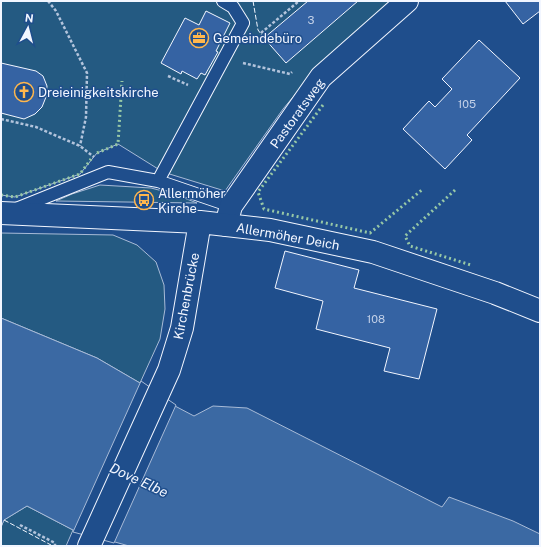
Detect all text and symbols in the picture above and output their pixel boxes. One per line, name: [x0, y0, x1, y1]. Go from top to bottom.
north arrow: [8, 8, 48, 48]
text: N: [24, 12, 34, 25]
house number: 3: [308, 14, 315, 26]
office icon: Gemeindebüro: [188, 27, 210, 49]
place label: Gemeindebüro: [213, 31, 302, 46]
street label: Pastoratsweg: [267, 75, 328, 151]
church icon: Dreieinigkeitskirche: [13, 81, 35, 103]
place label: Dreieinigkeitskirche: [38, 85, 159, 100]
house number: 105: [458, 98, 476, 110]
place label: Allermöher Kirche: [158, 186, 226, 216]
bus stop icon: Allermöher Kirche: [133, 189, 155, 211]
street label: Allermöher Deich: [235, 220, 341, 253]
street label: Kirchenbrücke: [171, 251, 202, 341]
house number: 108: [367, 313, 385, 325]
water label: Dove Elbe: [107, 460, 171, 501]

